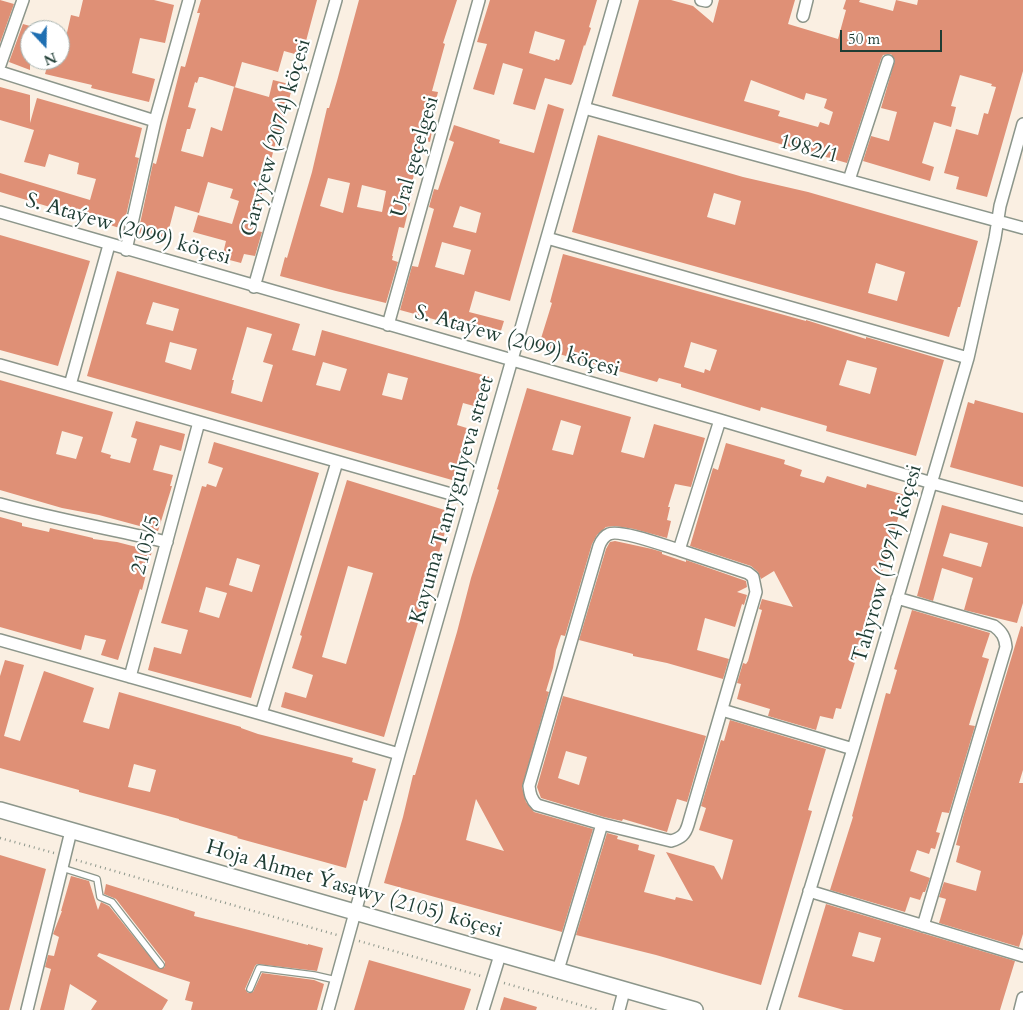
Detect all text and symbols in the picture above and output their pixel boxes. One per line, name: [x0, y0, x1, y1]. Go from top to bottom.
north arrow: [20, 20, 70, 70]
scale bar: [843, 20, 946, 52]
text: 50 m: [848, 29, 880, 49]
street label: Garyýew (2074) köçesi: [237, 36, 317, 240]
text: N: [41, 47, 59, 70]
street label: Ural geçelgesi: [387, 94, 445, 220]
street label: 1982/1: [776, 130, 842, 170]
street label: S. Ataýew (2099) köçesi: [23, 189, 233, 271]
street label: S. Ataýew (2099) köçesi: [412, 301, 622, 383]
street label: Kayuma Tanrygulyeva street: [406, 373, 500, 627]
street label: Tahyrow (1974) köçesi: [848, 462, 928, 666]
street label: 2105/5: [127, 512, 167, 578]
street label: Hoja Ahmet Ýasawy (2105) köçesi: [203, 836, 505, 944]

